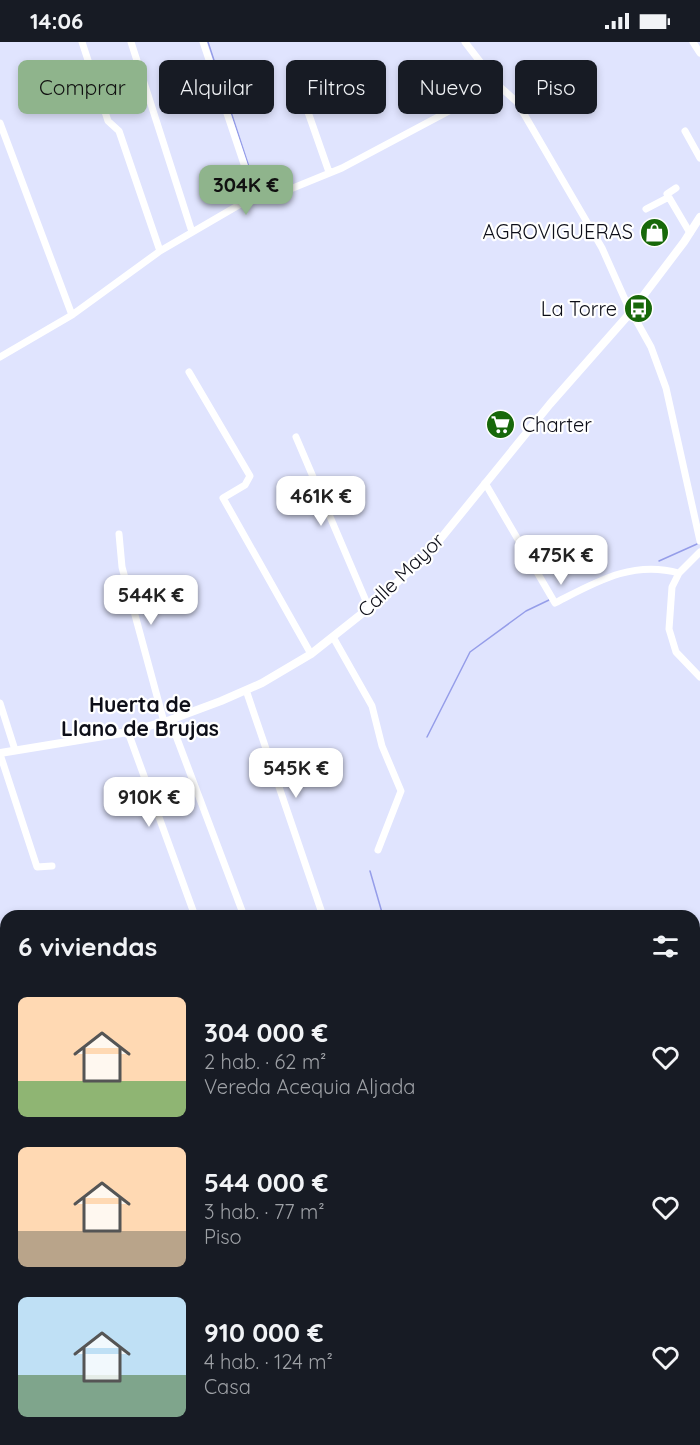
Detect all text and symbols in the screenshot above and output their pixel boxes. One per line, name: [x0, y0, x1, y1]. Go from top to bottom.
text: 14:06: [30, 7, 83, 35]
chip: Comprar: [18, 60, 147, 114]
chip: Alquilar: [159, 60, 274, 114]
chip: Filtros: [286, 60, 386, 114]
chip: Nuevo: [398, 60, 503, 114]
chip: Piso: [515, 60, 597, 114]
pin: 304K €: [197, 165, 295, 216]
text: 304K €: [213, 172, 279, 197]
shop icon: AGROVIGUERAS: [638, 216, 670, 248]
place label: AGROVIGUERAS: [483, 219, 633, 244]
bus stop icon: La Torre: [622, 293, 654, 325]
place label: La Torre: [541, 296, 617, 321]
supermarket icon: Charter: [485, 409, 517, 441]
place label: Charter: [522, 412, 592, 437]
pin: 461K €: [272, 476, 370, 527]
text: 461K €: [290, 483, 352, 508]
street label: Calle Mayor: [352, 527, 449, 622]
pin: 475K €: [512, 535, 610, 586]
text: 475K €: [529, 542, 593, 567]
pin: 544K €: [102, 575, 200, 626]
text: 544K €: [118, 582, 184, 607]
district label: Huerta de Llano de Brujas: [61, 691, 219, 741]
pin: 545K €: [247, 748, 345, 799]
text: 545K €: [263, 755, 329, 780]
pin: 910K €: [100, 777, 198, 828]
text: 910K €: [118, 784, 180, 809]
text: 6 viviendas: [18, 930, 157, 963]
icon: filters: [649, 930, 682, 963]
text: 304 000 €: [204, 1016, 328, 1049]
icon: home: [66, 1021, 138, 1093]
icon: heart: [649, 1041, 682, 1074]
text: 2 hab. · 62 m²: [204, 1049, 326, 1074]
text: Vereda Acequia Aljada: [204, 1074, 415, 1099]
text: 544 000 €: [204, 1166, 328, 1199]
icon: home: [66, 1171, 138, 1243]
icon: heart: [649, 1191, 682, 1224]
text: 3 hab. · 77 m²: [204, 1199, 325, 1224]
text: Piso: [204, 1224, 242, 1249]
text: 910 000 €: [204, 1316, 324, 1349]
icon: home: [66, 1321, 138, 1393]
icon: heart: [649, 1341, 682, 1374]
text: 4 hab. · 124 m²: [204, 1349, 333, 1374]
text: Casa: [204, 1374, 251, 1399]

